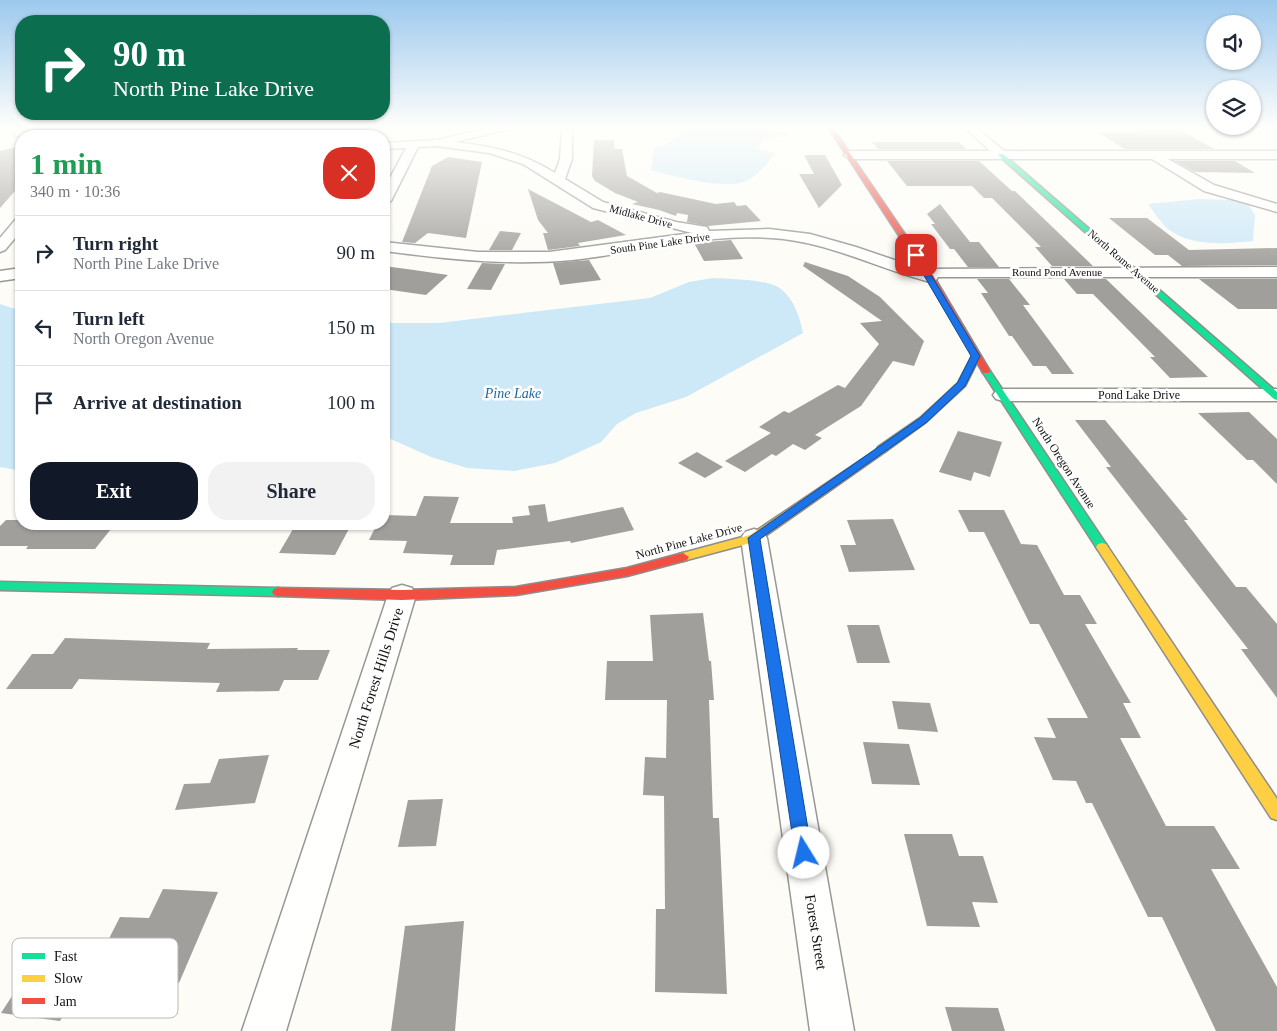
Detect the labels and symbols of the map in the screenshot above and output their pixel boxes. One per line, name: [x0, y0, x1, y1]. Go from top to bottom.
street label: Midlake Drive: [608, 202, 674, 230]
street label: North Rome Avenue: [1086, 227, 1162, 295]
street label: South Pine Lake Drive: [609, 230, 711, 256]
pin: [895, 234, 937, 276]
street label: Round Pond Avenue: [1012, 266, 1102, 278]
water label: Pine Lake: [484, 386, 541, 401]
street label: Pond Lake Drive: [1098, 388, 1180, 402]
street label: North Oregon Avenue: [1029, 415, 1099, 511]
street label: North Pine Lake Drive: [634, 520, 744, 562]
street label: North Forest Hills Drive: [346, 605, 406, 750]
position arrow: [777, 826, 829, 878]
street label: Forest Street: [802, 893, 830, 972]
legend: [12, 938, 178, 1018]
text: Fast: [54, 949, 77, 964]
text: Slow: [54, 971, 84, 986]
text: Jam: [54, 994, 77, 1009]

